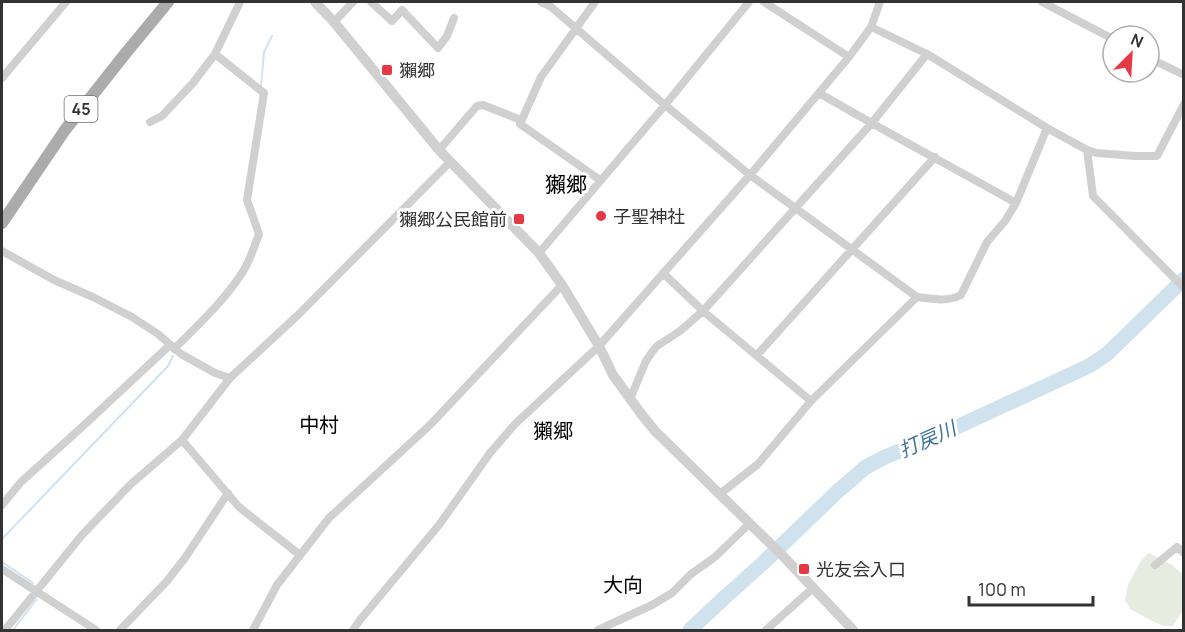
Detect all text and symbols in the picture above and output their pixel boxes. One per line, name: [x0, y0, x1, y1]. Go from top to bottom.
north arrow: [1101, 24, 1161, 84]
text: N: [1127, 28, 1147, 53]
place label: 獺郷: [399, 58, 435, 82]
marker: 獺郷: [380, 63, 394, 77]
road number: 45: [64, 96, 98, 122]
district label: 獺郷: [545, 170, 587, 198]
place label: 子聖神社: [613, 204, 685, 228]
place label: 獺郷公民館前: [399, 207, 507, 231]
marker: 子聖神社: [594, 209, 608, 223]
marker: 獺郷公民館前: [512, 212, 526, 226]
district label: 中村: [299, 411, 339, 438]
water label: 打戻川: [894, 414, 962, 464]
district label: 獺郷: [533, 417, 573, 444]
place label: 光友会入口: [816, 557, 906, 581]
marker: 光友会入口: [797, 562, 811, 576]
scale bar: [969, 569, 1094, 607]
district label: 大向: [603, 571, 643, 598]
text: 100 m: [978, 577, 1026, 601]

